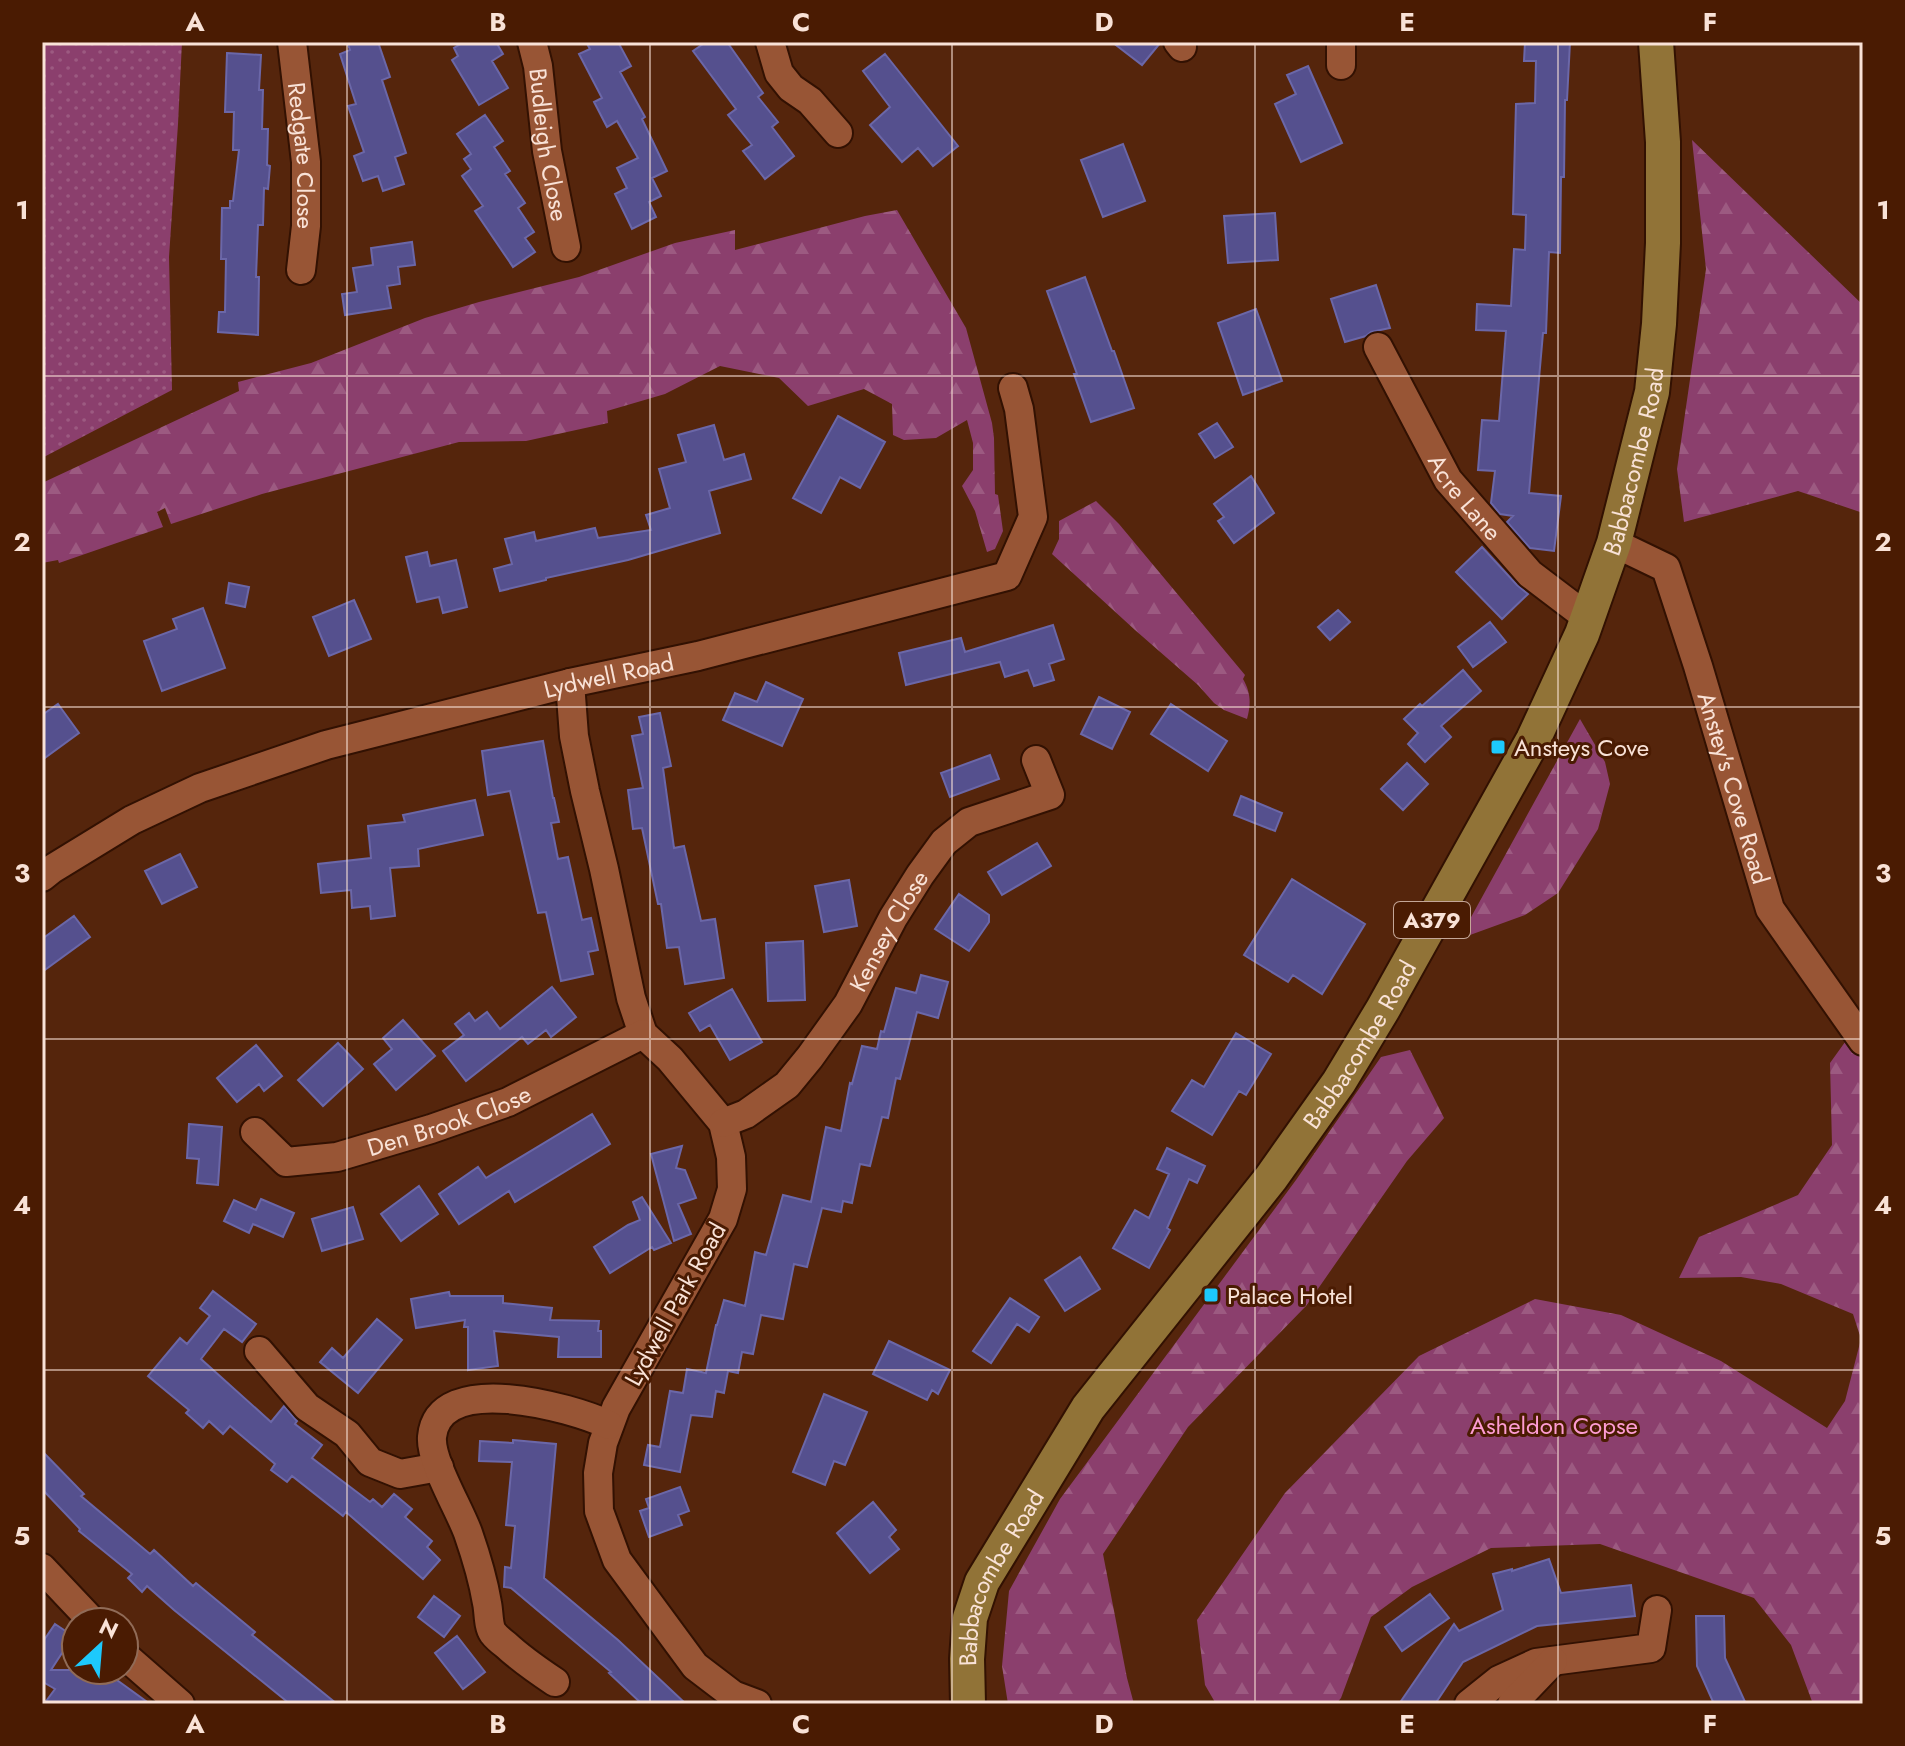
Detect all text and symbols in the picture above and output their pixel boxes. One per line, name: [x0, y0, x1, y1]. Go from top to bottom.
text: A: [184, 3, 205, 41]
text: B: [489, 3, 507, 41]
text: C: [792, 3, 810, 41]
text: D: [1094, 3, 1114, 41]
text: E: [1399, 3, 1415, 41]
text: F: [1703, 3, 1717, 41]
street label: Budleigh Close: [521, 66, 578, 224]
street label: Redgate Close: [279, 80, 324, 229]
text: 1: [15, 191, 29, 229]
text: 1: [1876, 191, 1890, 229]
street label: Babbacombe Road: [1594, 366, 1672, 560]
street label: Acre Lane: [1420, 448, 1510, 548]
text: 2: [13, 523, 31, 561]
text: 2: [1874, 523, 1892, 561]
street label: Lydwell Road: [540, 644, 677, 707]
street label: Anstey's Cove Road: [1689, 688, 1779, 888]
place label: Ansteys Cove: [1514, 730, 1649, 765]
marker: Ansteys Cove: [1489, 738, 1507, 756]
text: 3: [14, 854, 30, 892]
text: 3: [1875, 854, 1891, 892]
street label: Kensey Close: [840, 863, 936, 998]
road number: A379: [1394, 902, 1470, 938]
street label: Babbacombe Road: [1294, 954, 1424, 1136]
street label: Den Brook Close: [363, 1076, 537, 1165]
text: 4: [13, 1186, 31, 1224]
text: 4: [1874, 1186, 1892, 1224]
street label: Lydwell Park Road: [616, 1216, 734, 1392]
place label: Palace Hotel: [1227, 1278, 1353, 1313]
marker: Palace Hotel: [1202, 1286, 1220, 1304]
park label: Asheldon Copse: [1470, 1408, 1638, 1443]
street label: Babbacombe Road: [949, 1482, 1052, 1667]
text: 5: [14, 1517, 30, 1555]
text: 5: [1875, 1517, 1891, 1555]
north arrow: [60, 1606, 140, 1686]
text: N: [94, 1610, 124, 1646]
text: A: [184, 1705, 205, 1743]
text: B: [489, 1705, 507, 1743]
text: C: [792, 1705, 810, 1743]
text: D: [1094, 1705, 1114, 1743]
text: E: [1399, 1705, 1415, 1743]
text: F: [1703, 1705, 1717, 1743]

